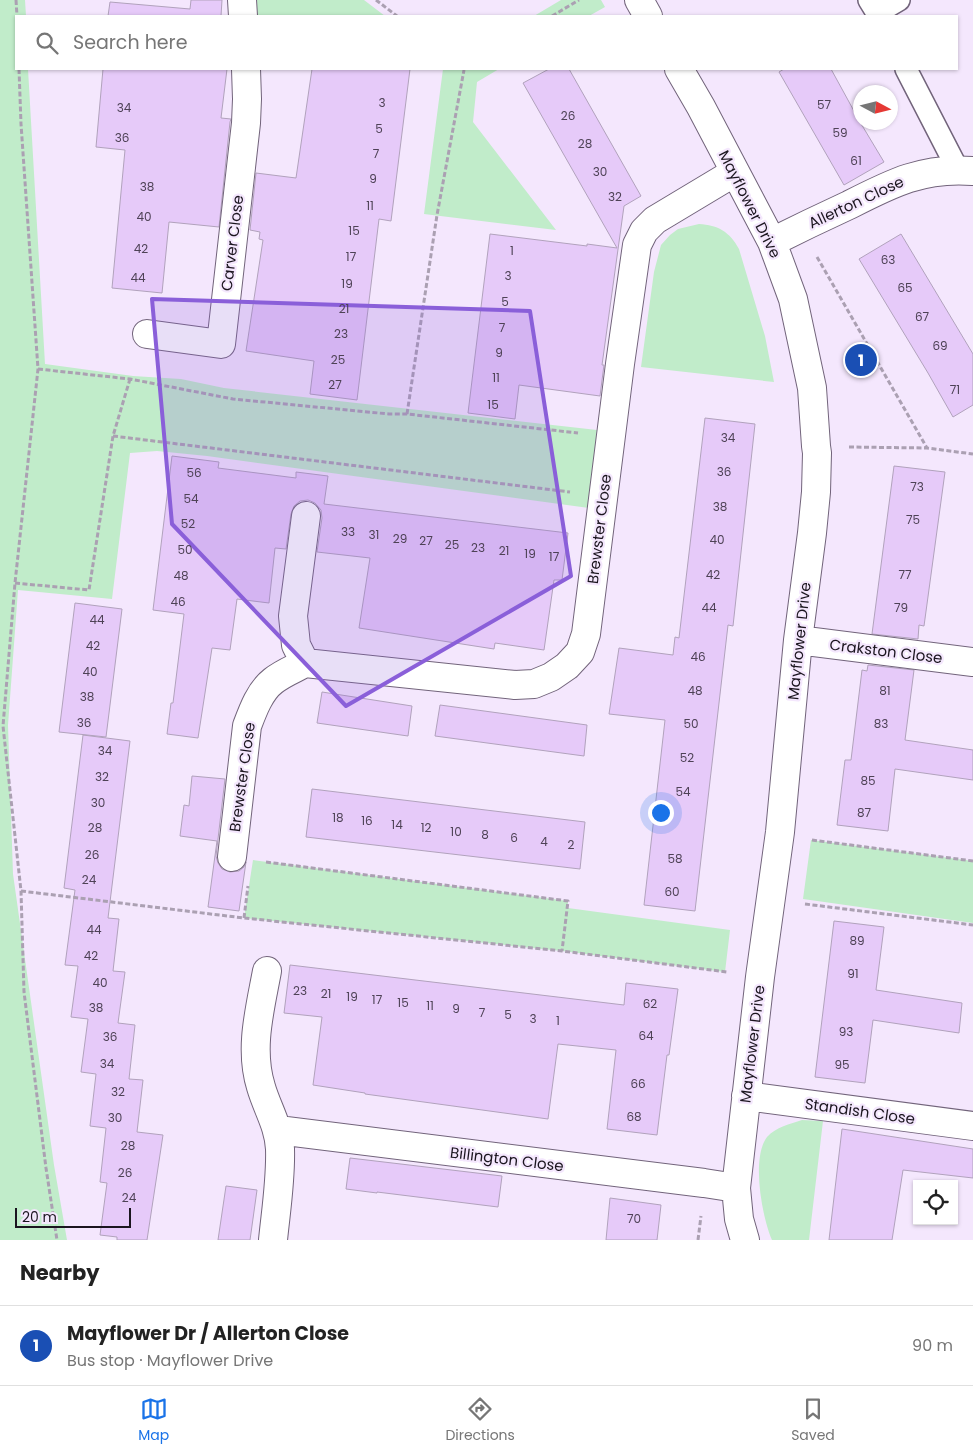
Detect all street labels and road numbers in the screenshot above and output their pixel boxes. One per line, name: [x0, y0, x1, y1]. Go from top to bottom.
street label: Mayflower Drive: [714, 146, 786, 262]
street label: Allerton Close: [805, 171, 907, 233]
street label: Carver Close: [216, 194, 248, 292]
street label: Brewster Close: [582, 473, 616, 585]
street label: Mayflower Drive: [782, 581, 816, 701]
street label: Crakston Close: [828, 634, 944, 668]
street label: Brewster Close: [224, 721, 260, 833]
street label: Mayflower Drive: [734, 984, 770, 1104]
street label: Standish Close: [803, 1093, 917, 1129]
street label: Billington Close: [449, 1142, 565, 1176]

